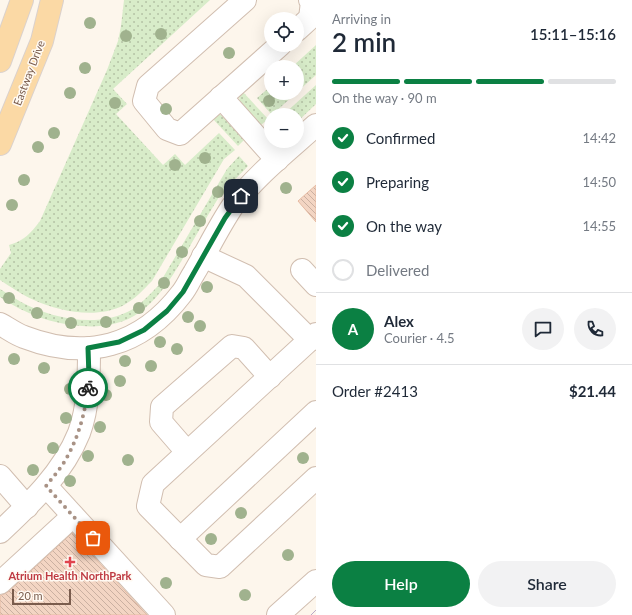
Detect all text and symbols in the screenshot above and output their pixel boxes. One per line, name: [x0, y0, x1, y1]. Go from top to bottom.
text: Arriving in: [332, 11, 391, 27]
map controls: [264, 12, 304, 148]
button: locate: [264, 12, 304, 52]
text: 15:11–15:16: [530, 25, 616, 43]
text: 2 min: [332, 26, 396, 58]
street label: Eastway Drive: [10, 38, 47, 107]
button: +: [264, 60, 304, 100]
text: On the way · 90 m: [332, 90, 437, 106]
button: −: [264, 108, 304, 148]
icon: check: [332, 127, 354, 149]
text: Confirmed: [366, 129, 435, 147]
text: 14:42: [583, 130, 616, 146]
icon: check: [332, 171, 354, 193]
text: Preparing: [366, 173, 429, 191]
text: 14:50: [583, 174, 616, 190]
pin: [224, 179, 258, 213]
icon: home: [230, 185, 252, 207]
icon: check: [332, 215, 354, 237]
text: On the way: [366, 217, 442, 235]
text: 14:55: [583, 218, 616, 234]
text: Delivered: [366, 261, 429, 279]
button: chat: [522, 308, 564, 350]
button: phone: [574, 308, 616, 350]
text: Alex: [384, 312, 414, 330]
text: A: [348, 320, 358, 338]
text: Courier · 4.5: [384, 330, 455, 346]
courier: [68, 368, 108, 408]
icon: bike: [77, 377, 99, 399]
text: Order #2413: [332, 382, 418, 400]
text: $21.44: [569, 382, 616, 400]
pin: [76, 521, 110, 555]
icon: bag: [82, 527, 104, 549]
marker: Atrium Health NorthPark: [64, 556, 76, 568]
button: Help: [332, 561, 470, 607]
button: Share: [478, 561, 616, 607]
place label: Atrium Health NorthPark: [8, 569, 132, 582]
scale bar: [12, 587, 71, 606]
text: 20 m: [18, 589, 43, 602]

